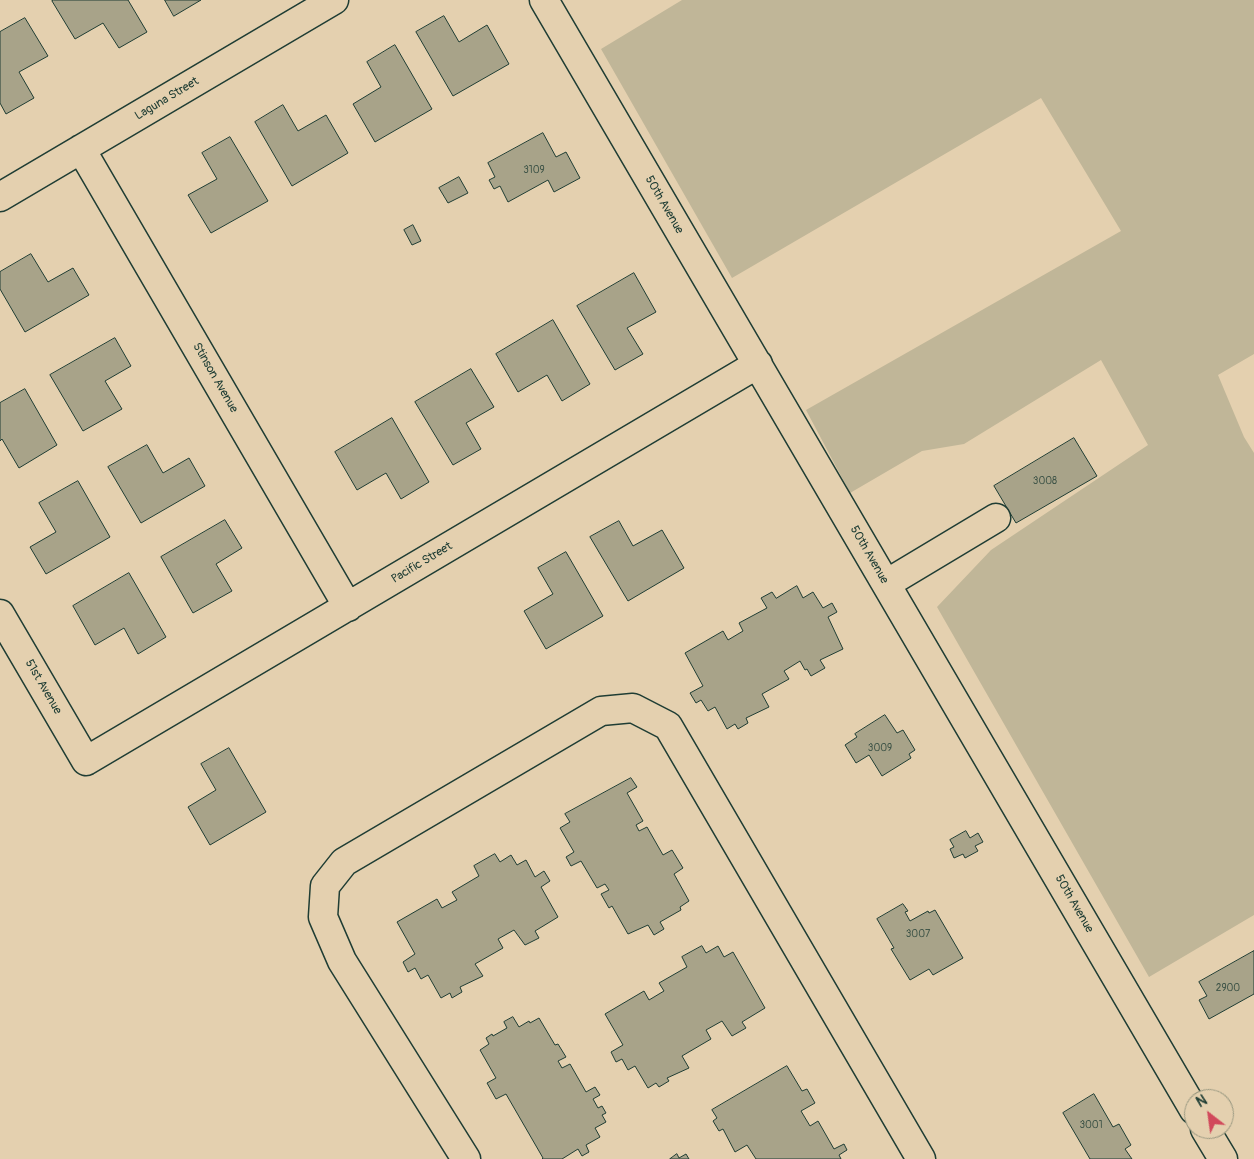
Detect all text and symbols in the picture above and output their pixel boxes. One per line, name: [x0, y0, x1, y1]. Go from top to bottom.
street label: Laguna Street: [132, 74, 202, 124]
house number: 3109: [523, 164, 545, 176]
street label: 50th Avenue: [642, 173, 686, 237]
street label: Stinson Avenue: [189, 340, 241, 416]
house number: 3008: [1033, 475, 1057, 487]
street label: 50th Avenue: [847, 523, 891, 587]
street label: Pacific Street: [389, 539, 455, 587]
street label: 51st Avenue: [22, 657, 64, 717]
house number: 3009: [868, 742, 892, 754]
street label: 50th Avenue: [1052, 872, 1096, 936]
house number: 3007: [906, 928, 930, 940]
house number: 2900: [1216, 982, 1240, 994]
north arrow: [1184, 1089, 1234, 1139]
text: N: [1193, 1092, 1210, 1111]
house number: 3001: [1079, 1119, 1103, 1131]

